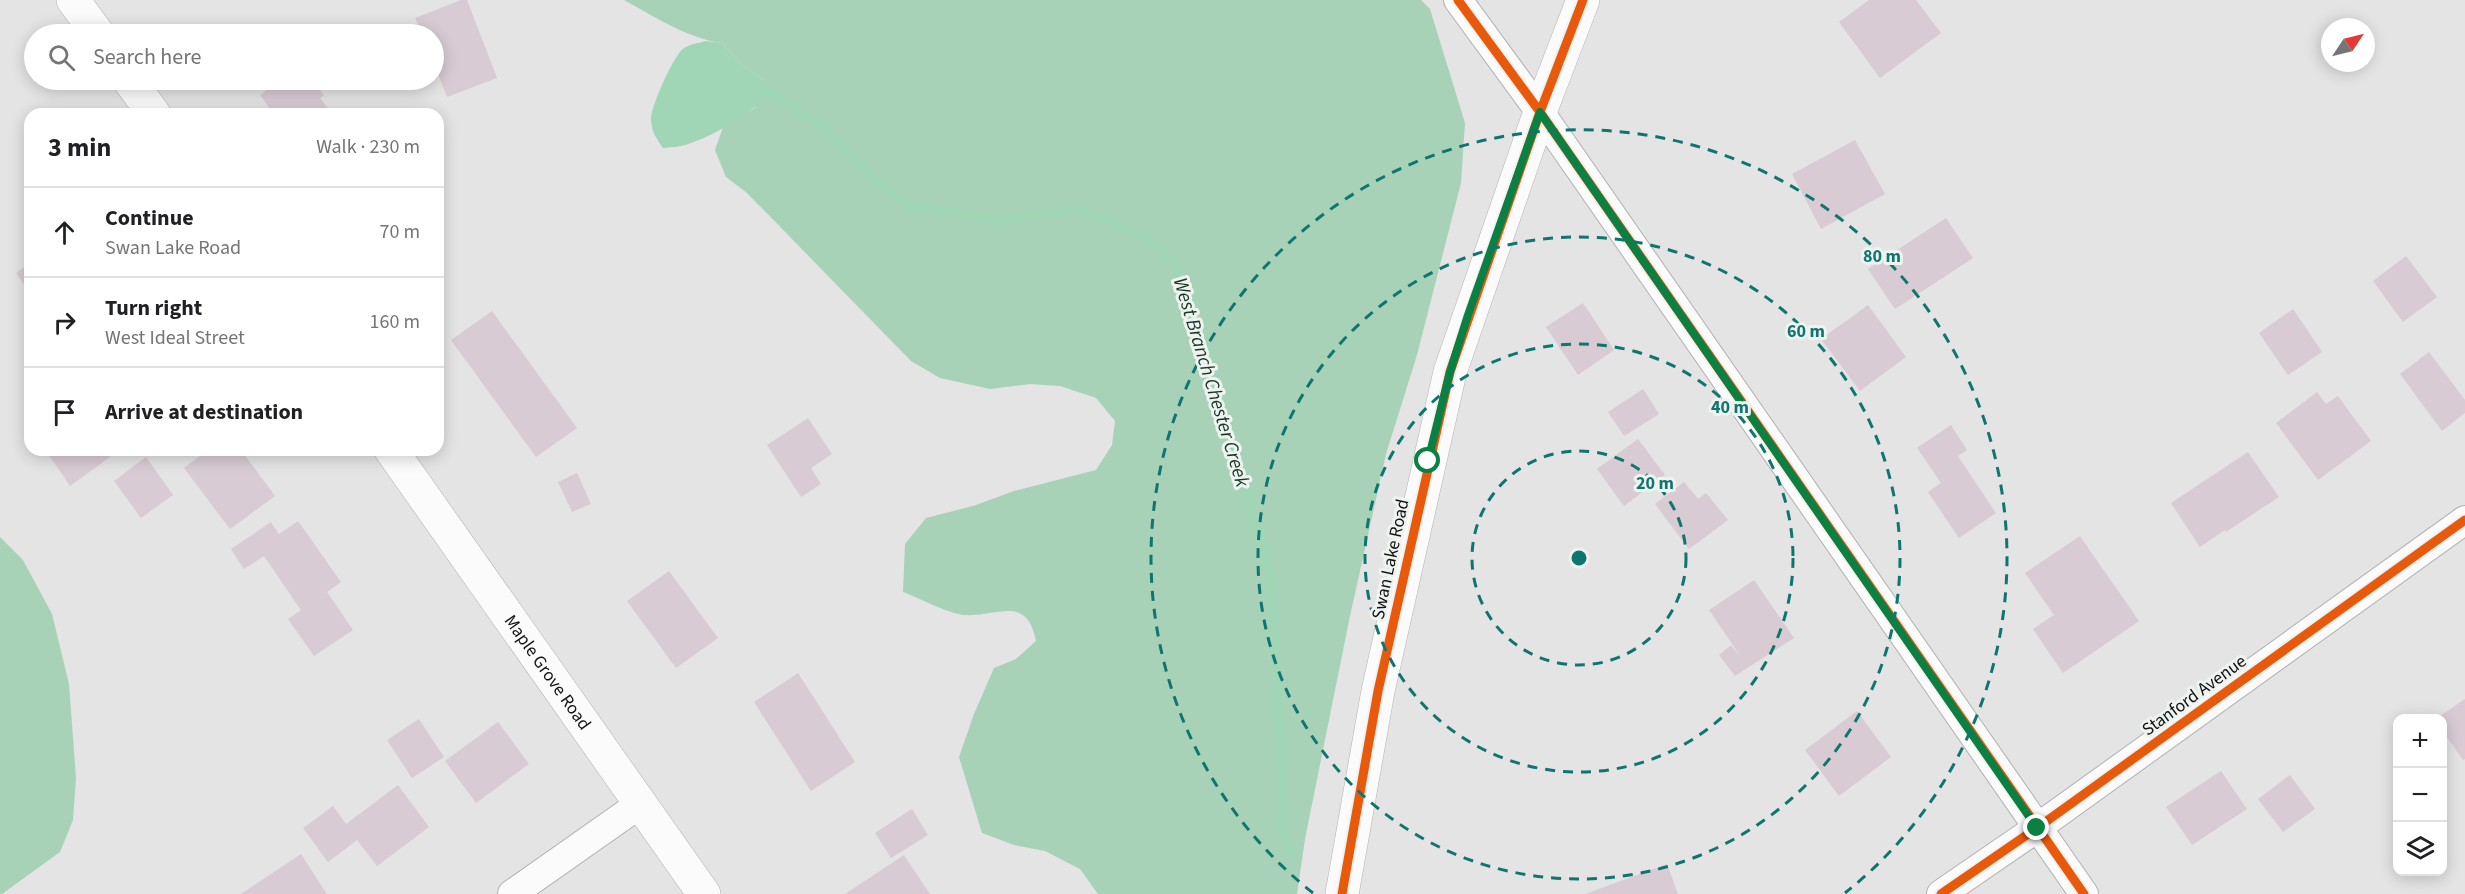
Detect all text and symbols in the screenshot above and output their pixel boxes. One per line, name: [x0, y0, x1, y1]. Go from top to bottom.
north arrow: [2321, 18, 2375, 72]
search box: [24, 24, 444, 90]
icon: search: [45, 41, 78, 74]
text: Search here: [93, 41, 201, 73]
text: 3 min: [48, 129, 111, 166]
text: Walk · 230 m: [316, 133, 420, 161]
text: Continue: [105, 202, 194, 234]
icon: ahead: [48, 216, 81, 249]
text: 70 m: [380, 218, 420, 246]
text: Swan Lake Road: [105, 234, 241, 262]
text: 80 m: [1863, 244, 1901, 269]
water label: West Branch Chester Creek: [1166, 274, 1256, 491]
text: Turn right: [105, 292, 202, 324]
icon: right: [48, 306, 81, 339]
text: 160 m: [370, 308, 420, 336]
text: 60 m: [1787, 319, 1825, 344]
text: West Ideal Street: [105, 324, 245, 352]
text: 40 m: [1711, 395, 1749, 420]
icon: arrive: [48, 396, 81, 429]
text: Arrive at destination: [105, 396, 303, 428]
route start: [1414, 447, 1440, 473]
text: 20 m: [1636, 471, 1674, 496]
street label: Swan Lake Road: [1366, 497, 1415, 622]
centre of rings: [1569, 548, 1589, 568]
street label: Maple Grove Road: [498, 610, 597, 735]
street label: Stanford Avenue: [2137, 649, 2252, 742]
map controls: [2393, 714, 2447, 876]
button: +: [2393, 714, 2447, 768]
button: −: [2393, 768, 2447, 822]
route end: [2023, 814, 2049, 840]
button: layers: [2393, 822, 2447, 876]

